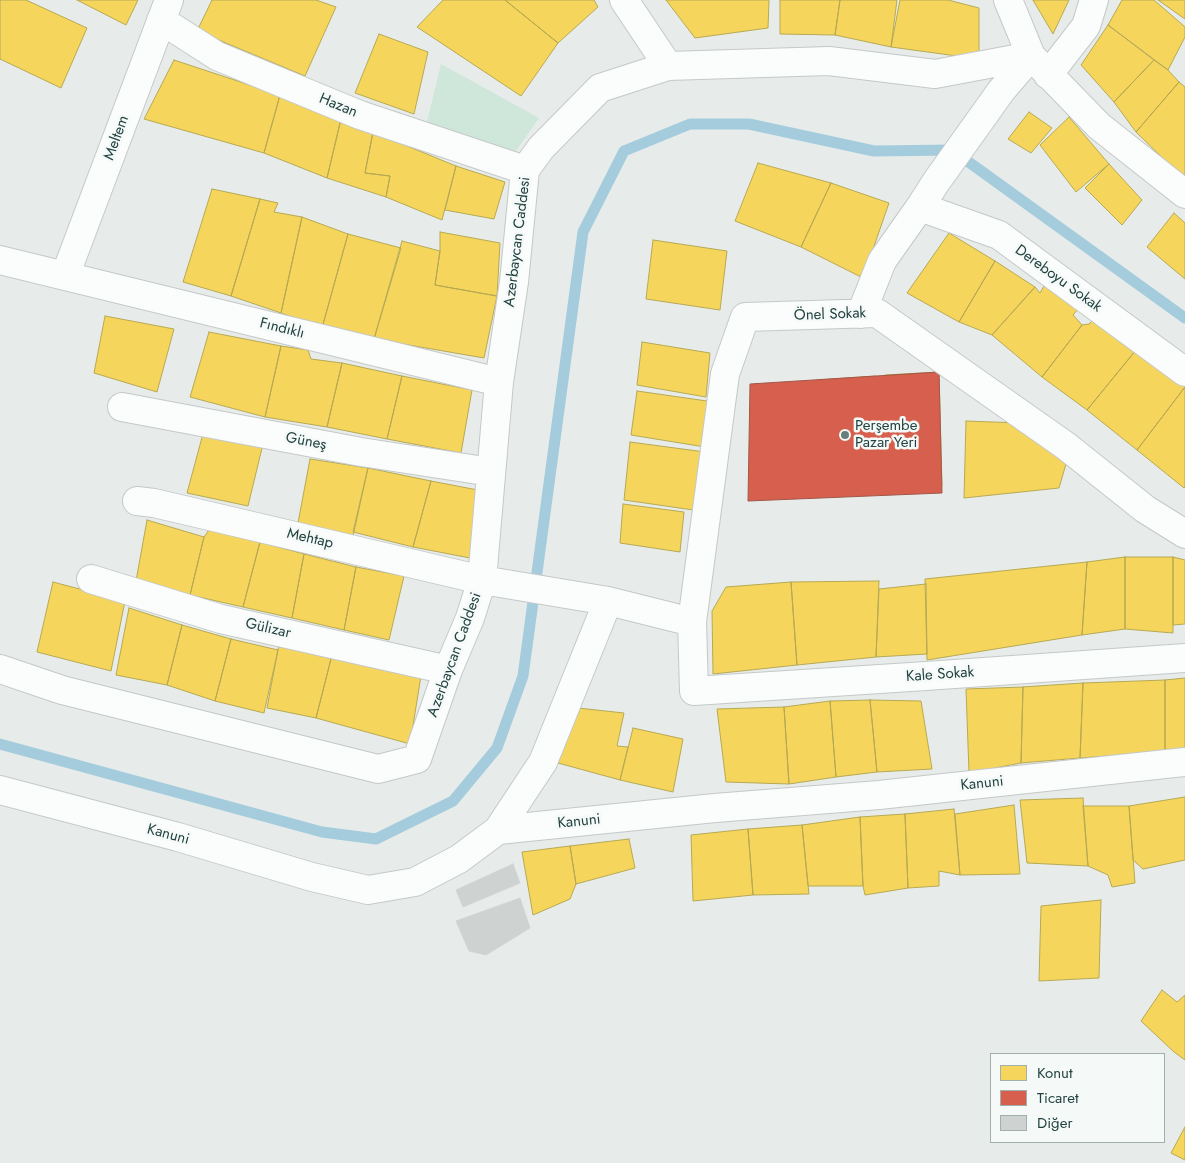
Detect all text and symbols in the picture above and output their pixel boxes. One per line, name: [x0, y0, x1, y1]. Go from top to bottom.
street label: Hazan: [316, 90, 360, 122]
street label: Meltem: [101, 113, 133, 163]
street label: Azerbaycan Caddesi: [501, 176, 535, 308]
street label: Dereboyu Sokak: [1011, 241, 1105, 317]
street label: Önel Sokak: [794, 305, 866, 325]
street label: Fındıklı: [258, 315, 306, 343]
place label: Perşembe Pazar Yeri: [855, 417, 917, 452]
street label: Güneş: [284, 429, 328, 455]
marker: Perşembe Pazar Yeri: [839, 429, 851, 441]
street label: Mehtap: [285, 525, 335, 553]
street label: Azerbaycan Caddesi: [424, 590, 486, 720]
street label: Gülizar: [244, 615, 292, 643]
street label: Kale Sokak: [905, 664, 975, 686]
street label: Kanuni: [960, 773, 1004, 795]
street label: Kanuni: [557, 811, 601, 833]
street label: Kanuni: [145, 821, 191, 849]
legend: [990, 1053, 1165, 1143]
text: Konut: [1037, 1062, 1073, 1084]
text: Ticaret: [1037, 1087, 1079, 1109]
text: Diğer: [1037, 1112, 1073, 1134]

